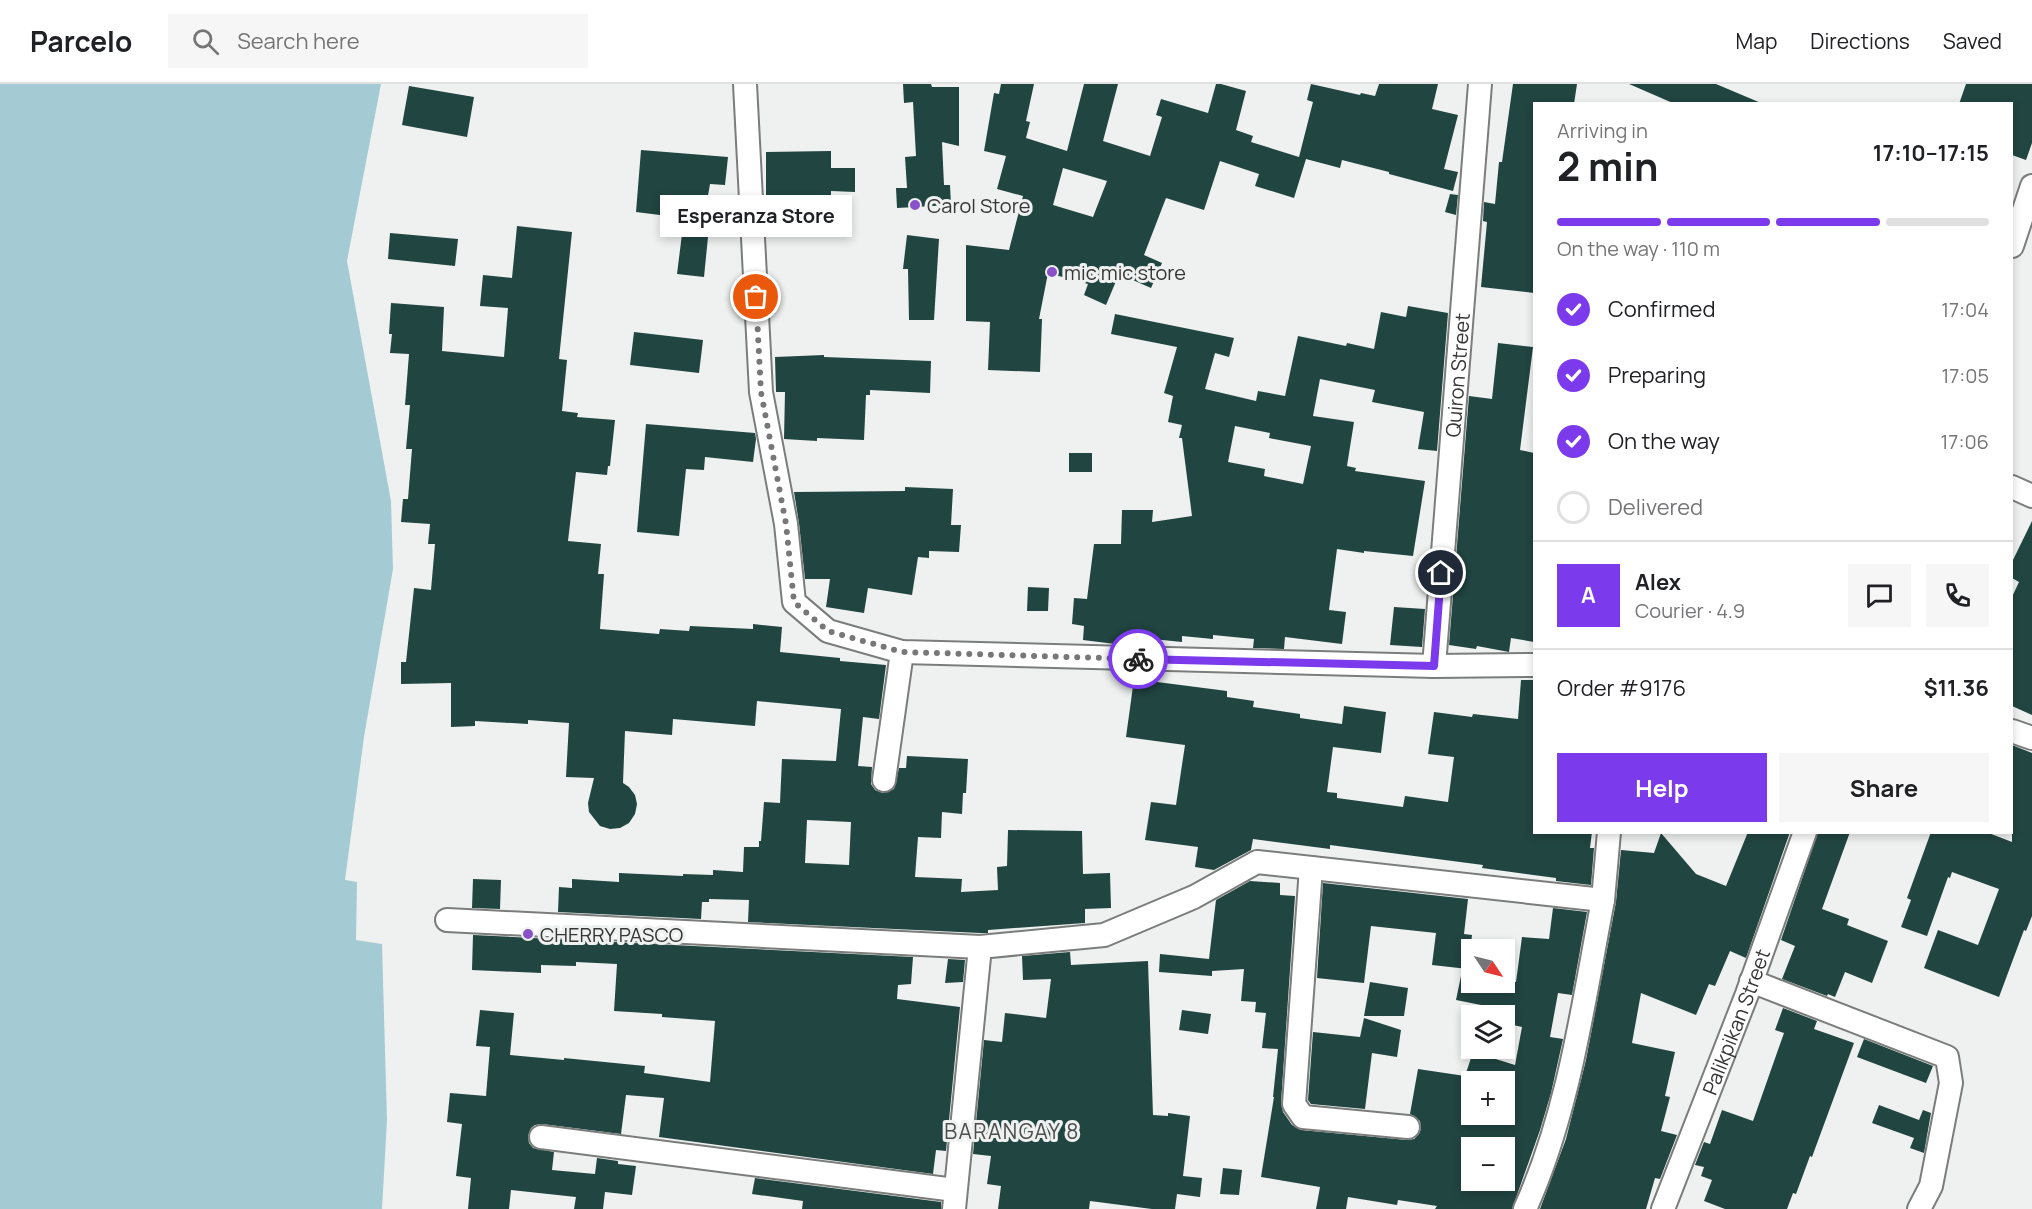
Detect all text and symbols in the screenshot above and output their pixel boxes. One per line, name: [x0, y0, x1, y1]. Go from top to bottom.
search box: [168, 14, 588, 68]
text: Parcelo: [30, 22, 132, 60]
icon: search: [189, 25, 222, 58]
text: Search here: [237, 26, 360, 56]
text: Map: [1736, 27, 1777, 55]
text: Directions: [1810, 27, 1910, 55]
text: Saved: [1943, 27, 2002, 55]
text: Arriving in: [1557, 117, 1648, 144]
text: 17:10–17:15: [1873, 138, 1989, 168]
text: 2 min: [1557, 139, 1658, 193]
place label: Carol Store: [927, 192, 1030, 219]
callout: Esperanza Store: [660, 195, 852, 237]
marker: Carol Store: [908, 198, 922, 212]
text: Esperanza Store: [677, 202, 835, 229]
text: On the way · 110 m: [1557, 235, 1720, 262]
place label: mic mic store: [1064, 259, 1186, 286]
marker: mic mic store: [1045, 265, 1059, 279]
pin: [730, 271, 781, 322]
icon: bag: [739, 280, 772, 313]
icon: check: [1557, 293, 1590, 326]
text: Confirmed: [1608, 294, 1716, 324]
text: 17:04: [1941, 296, 1989, 323]
street label: Quiron Street: [1439, 312, 1475, 438]
icon: check: [1557, 359, 1590, 392]
text: Preparing: [1608, 360, 1706, 390]
text: 17:05: [1941, 362, 1989, 389]
icon: check: [1557, 425, 1590, 458]
text: On the way: [1608, 426, 1720, 456]
text: 17:06: [1941, 428, 1989, 455]
text: Delivered: [1608, 492, 1703, 522]
pin: [1415, 547, 1466, 598]
icon: home: [1424, 556, 1457, 589]
button: chat: [1848, 564, 1911, 627]
button: phone: [1926, 564, 1989, 627]
text: Alex: [1635, 567, 1681, 597]
text: A: [1581, 580, 1596, 610]
text: Courier · 4.9: [1635, 597, 1745, 624]
courier: [1108, 629, 1168, 689]
icon: bike: [1122, 643, 1155, 676]
text: Order #9176: [1557, 673, 1686, 703]
text: $11.36: [1924, 673, 1989, 703]
button: Help: [1557, 753, 1767, 822]
button: Share: [1779, 753, 1989, 822]
place label: CHERRY PASCO: [540, 921, 683, 948]
marker: CHERRY PASCO: [521, 927, 535, 941]
north arrow: [1461, 939, 1515, 993]
map controls: [1461, 939, 1515, 1191]
street label: Palikpikan Street: [1696, 945, 1776, 1099]
button: layers: [1461, 1005, 1515, 1059]
button: +: [1461, 1071, 1515, 1125]
district label: BARANGAY 8: [944, 1117, 1080, 1145]
button: −: [1461, 1137, 1515, 1191]

